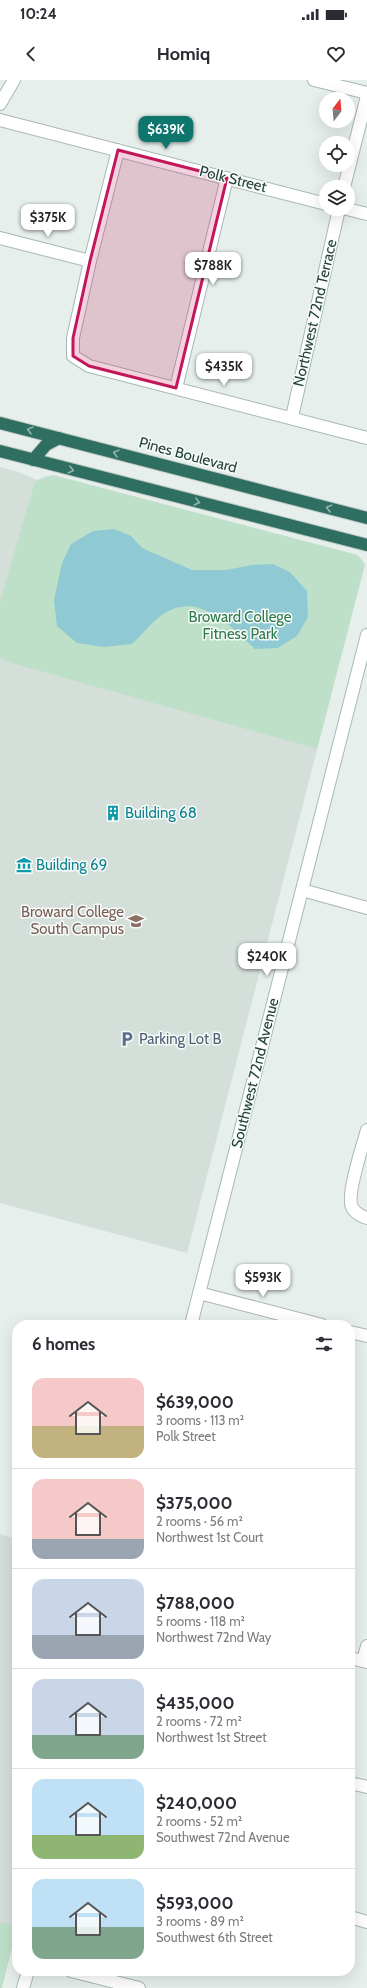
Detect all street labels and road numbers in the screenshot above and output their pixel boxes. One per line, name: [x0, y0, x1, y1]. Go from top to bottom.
street label: Polk Street: [197, 162, 269, 196]
street label: Northwest 72nd Terrace: [289, 237, 341, 388]
street label: Pines Boulevard: [137, 433, 239, 477]
street label: Southwest 72nd Avenue: [228, 996, 282, 1150]

